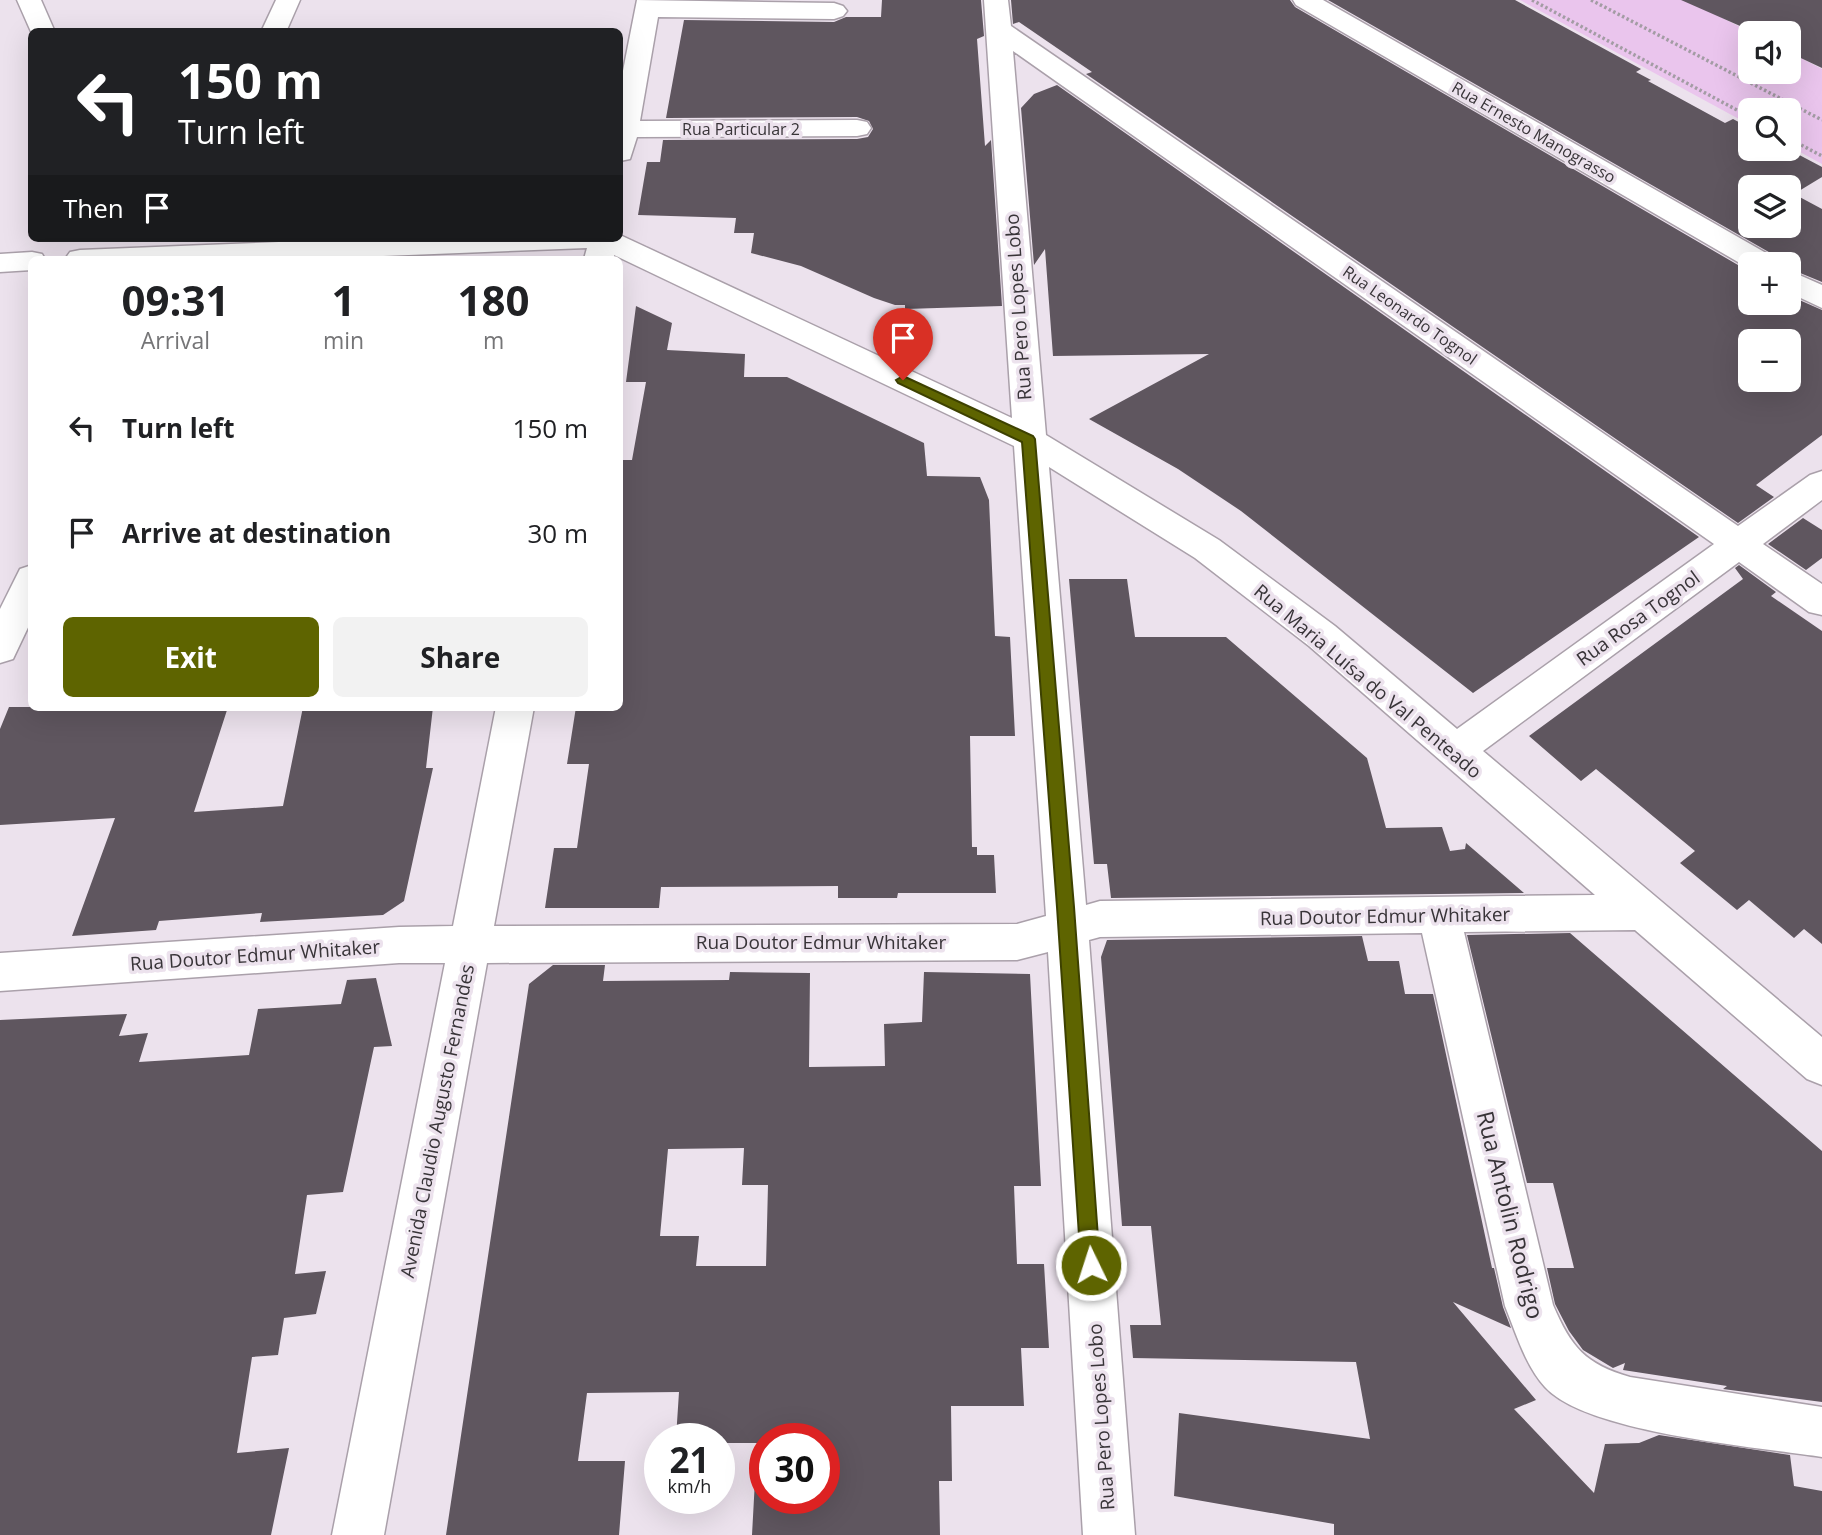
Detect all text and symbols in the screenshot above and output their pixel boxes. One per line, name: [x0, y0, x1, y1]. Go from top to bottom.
map controls: [1738, 21, 1801, 392]
button: sound: [1738, 21, 1801, 84]
text: 150 m: [178, 47, 323, 113]
icon: left: [63, 56, 154, 147]
street label: Rua Ernesto Manograsso: [1448, 76, 1620, 188]
button: search: [1738, 98, 1801, 161]
text: Turn left: [178, 110, 304, 153]
street label: Rua Particular 2: [682, 118, 800, 140]
button: layers: [1738, 175, 1801, 238]
icon: arrive: [138, 189, 176, 227]
text: Then: [63, 190, 124, 226]
street label: Rua Pero Lopes Lobo: [999, 213, 1037, 401]
button: +: [1738, 252, 1801, 315]
street label: Rua Leonardo Tognol: [1339, 260, 1481, 370]
text: 09:31: [121, 271, 229, 328]
text: 1: [331, 271, 356, 328]
text: 180: [458, 271, 530, 328]
pin: [873, 308, 933, 380]
icon: arrive: [884, 319, 922, 357]
text: Arrival: [141, 324, 210, 356]
text: min: [323, 324, 364, 356]
text: m: [483, 324, 504, 356]
button: −: [1738, 329, 1801, 392]
icon: left: [63, 409, 101, 447]
text: Turn left: [122, 410, 234, 446]
text: 150 m: [513, 410, 588, 446]
icon: arrive: [63, 514, 101, 552]
text: Arrive at destination: [122, 515, 391, 551]
text: 30 m: [527, 515, 588, 551]
street label: Rua Rosa Tognol: [1571, 564, 1705, 672]
street label: Rua Maria Luísa do Val Penteado: [1249, 578, 1487, 784]
button: Exit: [63, 617, 319, 697]
button: Share: [333, 617, 588, 697]
street label: Rua Doutor Edmur Whitaker: [1260, 901, 1511, 931]
street label: Rua Doutor Edmur Whitaker: [696, 929, 946, 955]
street label: Rua Doutor Edmur Whitaker: [129, 933, 381, 977]
street label: Avenida Claudio Augusto Fernandes: [394, 962, 480, 1280]
street label: Rua Antolin Rodrigo: [1470, 1108, 1552, 1322]
position arrow: [1054, 1228, 1128, 1302]
street label: Rua Pero Lopes Lobo: [1082, 1323, 1120, 1511]
speed limit sign: 30: [749, 1423, 840, 1514]
text: 21: [669, 1436, 710, 1483]
text: km/h: [668, 1474, 711, 1498]

